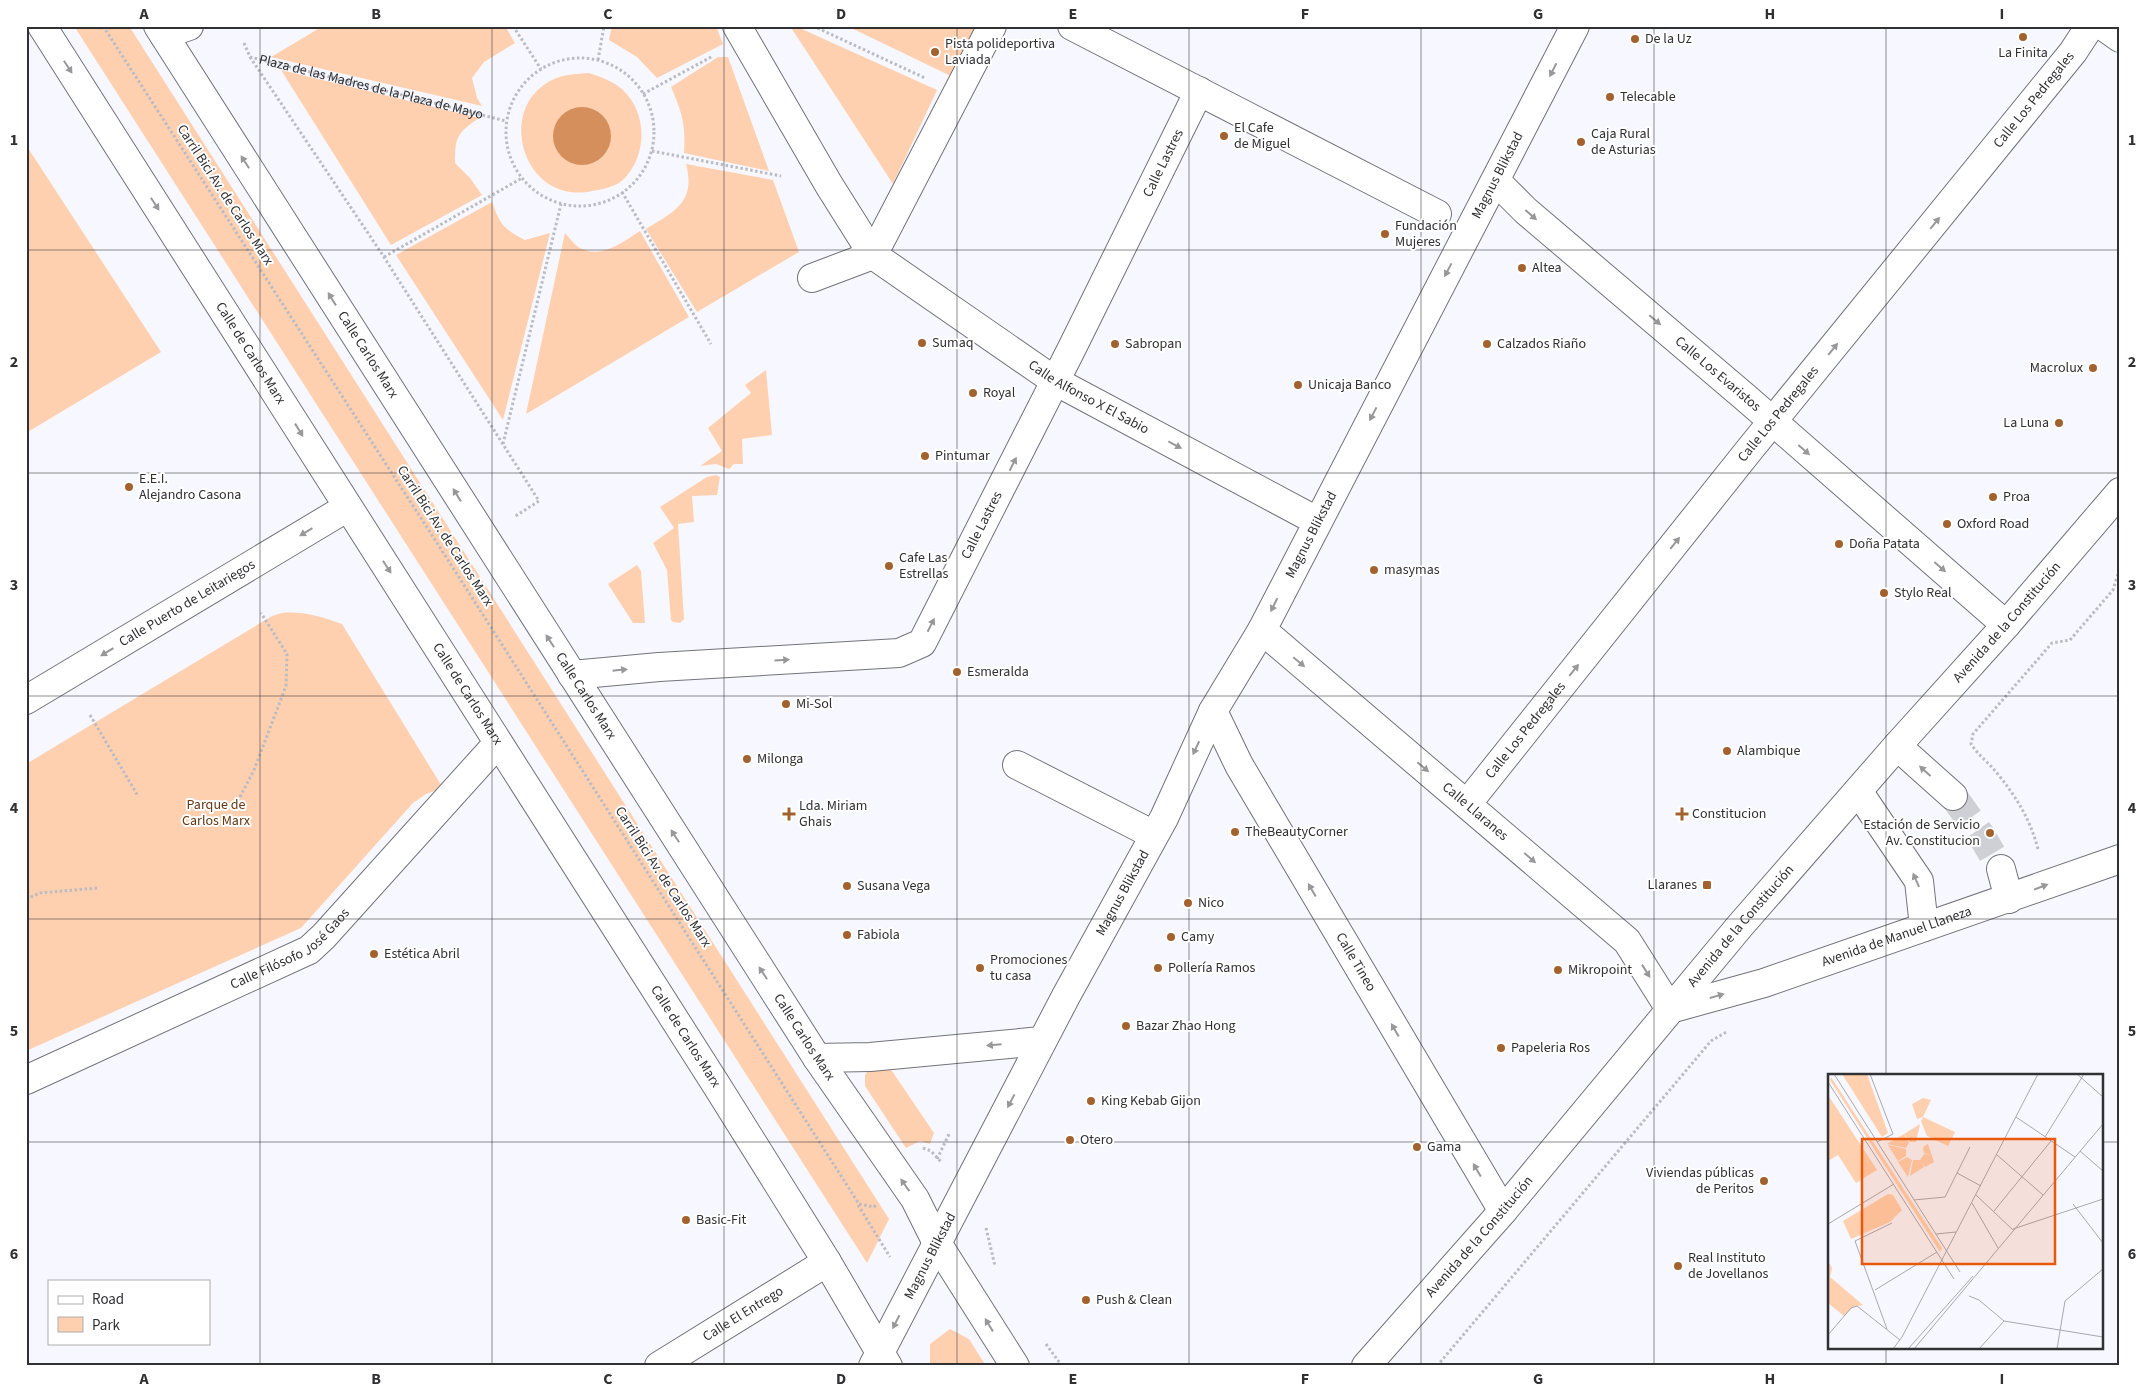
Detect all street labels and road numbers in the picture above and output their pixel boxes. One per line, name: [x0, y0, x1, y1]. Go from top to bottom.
street label: Calle Los Pedregales: [1989, 47, 2079, 152]
street label: Plaza de las Madres de la Plaza de Mayo: [257, 50, 485, 125]
street label: Carril Bici Av. de Carlos Marx: [172, 121, 279, 270]
street label: Calle Lastres: [1138, 126, 1189, 201]
street label: Magnus Blikstad: [1467, 128, 1528, 222]
street label: Calle de Carlos Marx: [210, 298, 291, 409]
street label: Calle Carlos Marx: [333, 307, 404, 403]
street label: Calle Los Evaristos: [1670, 332, 1765, 416]
street label: Calle Alfonso X El Sabio: [1024, 355, 1152, 439]
street label: Calle Los Pedregales: [1733, 362, 1824, 467]
street label: Carril Bici Av. de Carlos Marx: [392, 462, 499, 611]
street label: Calle Lastres: [956, 488, 1008, 563]
street label: Magnus Blikstad: [1280, 488, 1342, 582]
street label: Calle Puerto de Leitariegos: [115, 555, 259, 652]
street label: Avenida de la Constitución: [1948, 557, 2066, 687]
street label: Calle de Carlos Marx: [427, 639, 508, 750]
street label: Calle Carlos Marx: [551, 648, 622, 744]
street label: Calle Los Pedregales: [1481, 678, 1571, 783]
street label: Calle Llaranes: [1438, 778, 1513, 846]
street label: Carril Bici Av. de Carlos Marx: [610, 803, 717, 952]
street label: Magnus Blikstad: [1091, 846, 1155, 940]
street label: Avenida de la Constitución: [1683, 861, 1799, 992]
street label: Avenida de Manuel Llaneza: [1819, 901, 1975, 972]
street label: Calle Filósofo José Gaos: [227, 904, 354, 995]
street label: Calle Tineo: [1330, 929, 1381, 995]
street label: Calle de Carlos Marx: [645, 982, 726, 1092]
street label: Calle Carlos Marx: [768, 990, 840, 1085]
street label: Avenida de la Constitución: [1421, 1172, 1538, 1302]
street label: Magnus Blikstad: [899, 1209, 961, 1303]
street label: Calle El Entrego: [699, 1281, 787, 1346]

